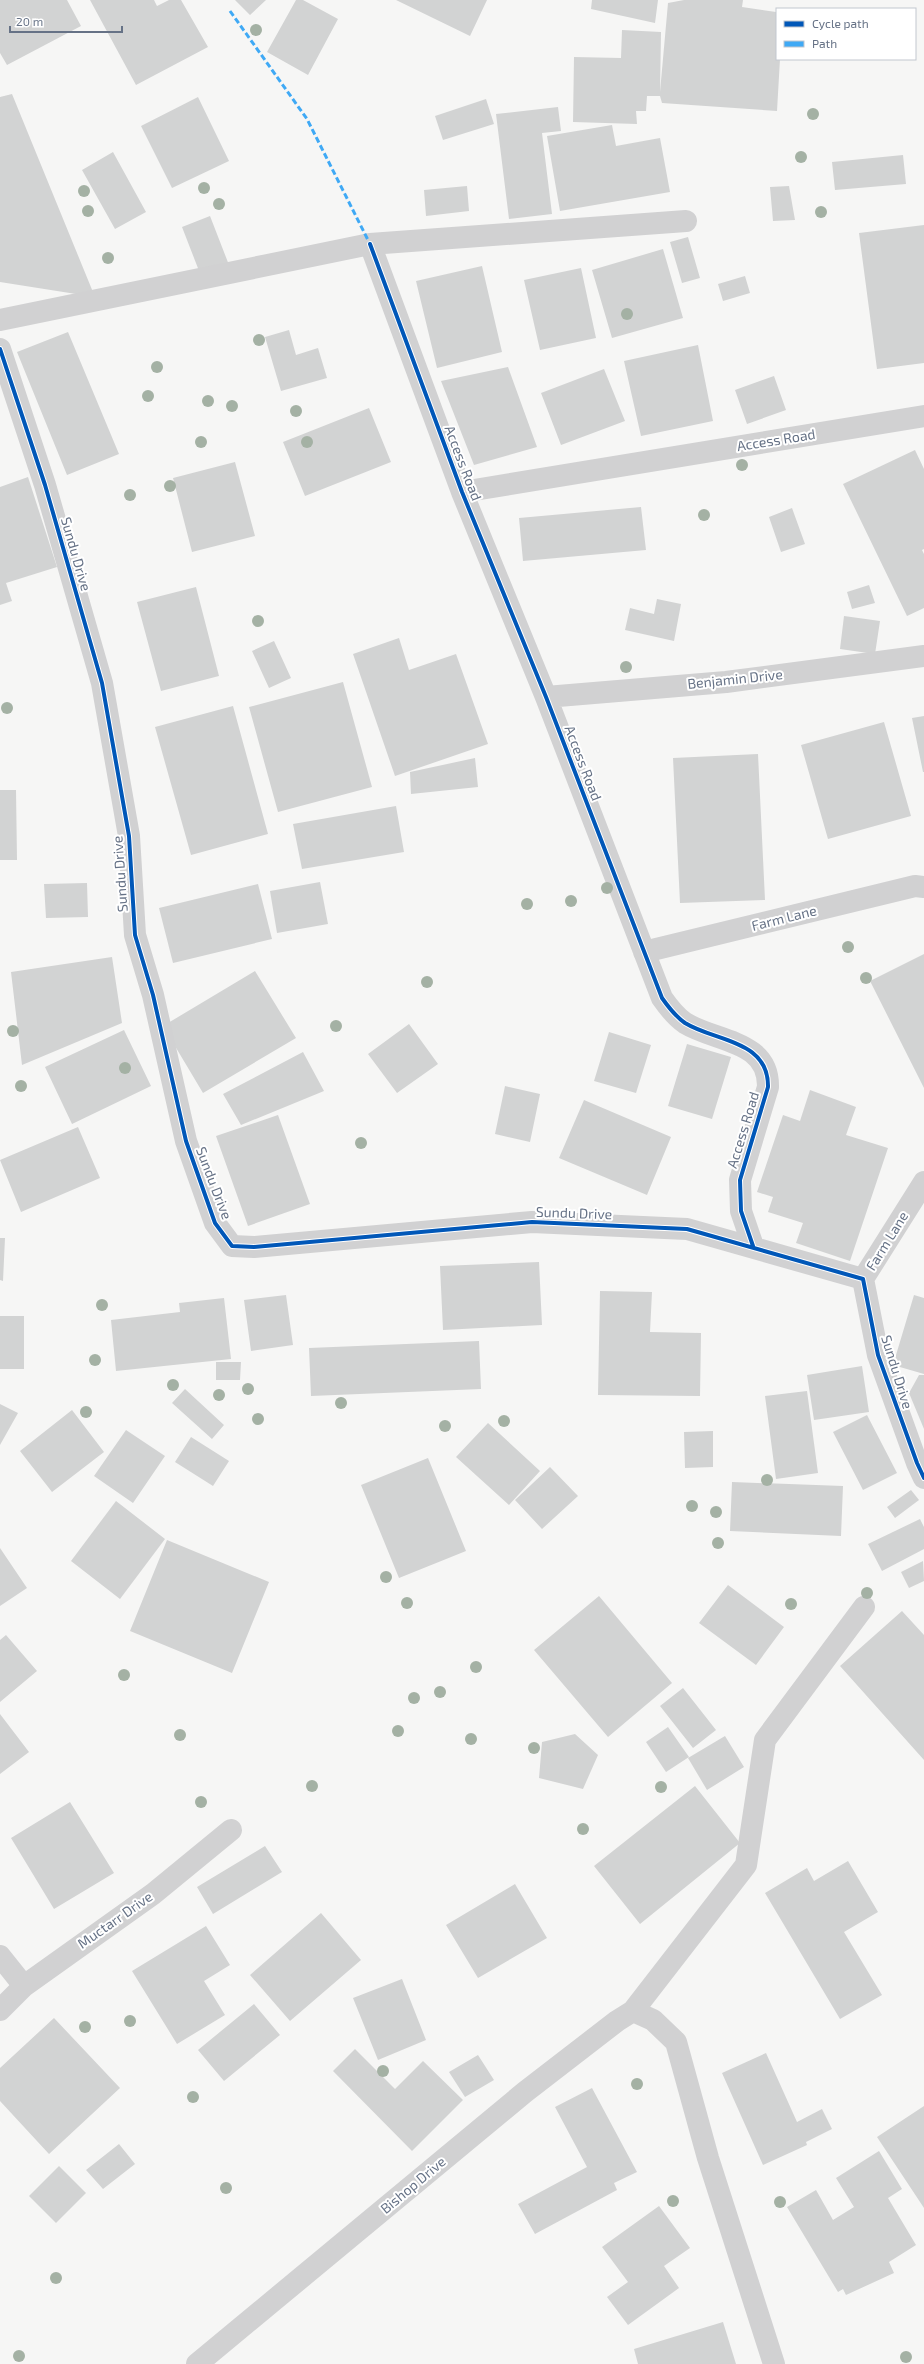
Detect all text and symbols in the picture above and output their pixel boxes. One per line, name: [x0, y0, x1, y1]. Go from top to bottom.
scale bar: [10, 8, 122, 34]
legend: [776, 8, 916, 60]
text: 20 m: [16, 14, 43, 28]
text: Cycle path: [812, 16, 869, 30]
text: Path: [812, 36, 837, 50]
street label: Access Road: [441, 423, 486, 503]
street label: Access Road: [735, 425, 816, 454]
street label: Sundu Drive: [58, 515, 95, 593]
street label: Benjamin Drive: [686, 665, 783, 692]
street label: Access Road: [561, 723, 606, 803]
street label: Sundu Drive: [108, 835, 131, 913]
street label: Farm Lane: [750, 901, 818, 934]
street label: Access Road: [723, 1089, 762, 1170]
street label: Sundu Drive: [193, 1144, 236, 1221]
street label: Sundu Drive: [536, 1203, 612, 1222]
street label: Farm Lane: [862, 1208, 911, 1273]
street label: Sundu Drive: [878, 1333, 917, 1411]
street label: Muctarr Drive: [74, 1888, 155, 1952]
street label: Bishop Drive: [377, 2152, 449, 2217]

